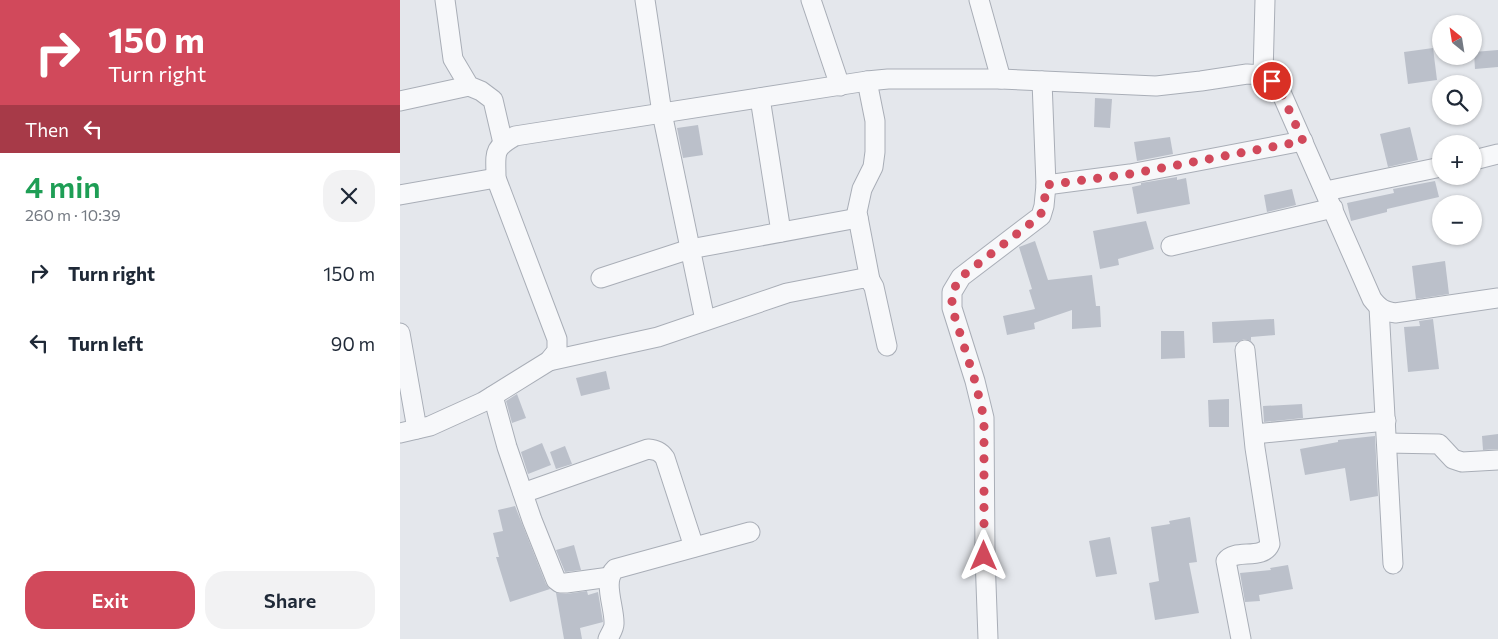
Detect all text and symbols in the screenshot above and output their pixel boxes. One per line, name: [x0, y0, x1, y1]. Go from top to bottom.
north arrow: [1432, 15, 1482, 65]
map controls: [1432, 15, 1482, 245]
text: 150 m: [108, 17, 205, 60]
icon: right: [25, 20, 90, 85]
text: Turn right: [108, 60, 206, 87]
pin: [1251, 60, 1293, 102]
icon: arrive: [1258, 67, 1286, 95]
button: search: [1432, 75, 1482, 125]
icon: left: [79, 115, 107, 143]
text: Then: [25, 118, 69, 141]
button: +: [1432, 135, 1482, 185]
text: 4 min: [25, 167, 101, 204]
button: close: [323, 170, 375, 222]
button: −: [1432, 195, 1482, 245]
text: 260 m · 10:39: [25, 205, 121, 224]
icon: right: [25, 259, 53, 287]
text: Turn right: [68, 262, 155, 285]
text: 150 m: [323, 262, 375, 285]
icon: left: [25, 329, 53, 357]
text: Turn left: [68, 332, 143, 355]
text: 90 m: [331, 332, 375, 355]
position arrow: [957, 529, 1009, 581]
button: Exit: [25, 571, 195, 629]
button: Share: [205, 571, 375, 629]

